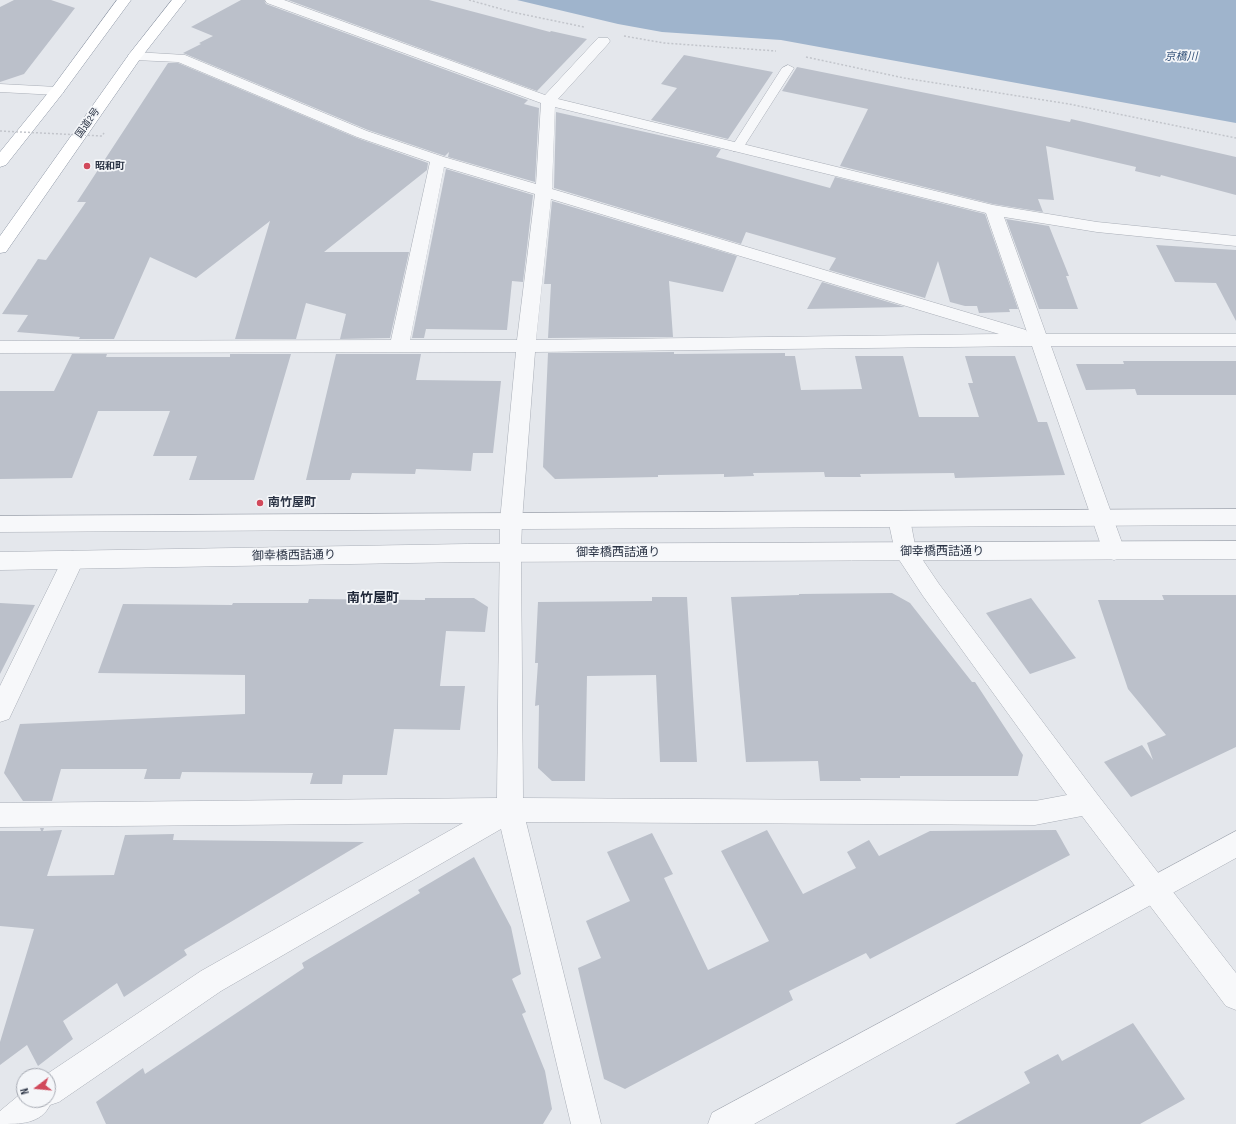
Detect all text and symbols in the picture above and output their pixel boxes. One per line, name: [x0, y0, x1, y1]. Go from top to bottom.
water label: 京橋川: [1165, 50, 1197, 64]
street label: 国道2号: [73, 106, 103, 140]
place label: 昭和町: [95, 160, 125, 172]
marker: 昭和町: [82, 161, 92, 171]
place label: 南竹屋町: [268, 496, 316, 510]
marker: 南竹屋町: [255, 498, 265, 508]
street label: 御幸橋西詰通り: [900, 545, 984, 559]
street label: 御幸橋西詰通り: [576, 546, 660, 560]
street label: 御幸橋西詰通り: [252, 548, 336, 564]
district label: 南竹屋町: [347, 591, 399, 607]
north arrow: [16, 1068, 56, 1108]
text: N: [18, 1087, 32, 1096]

